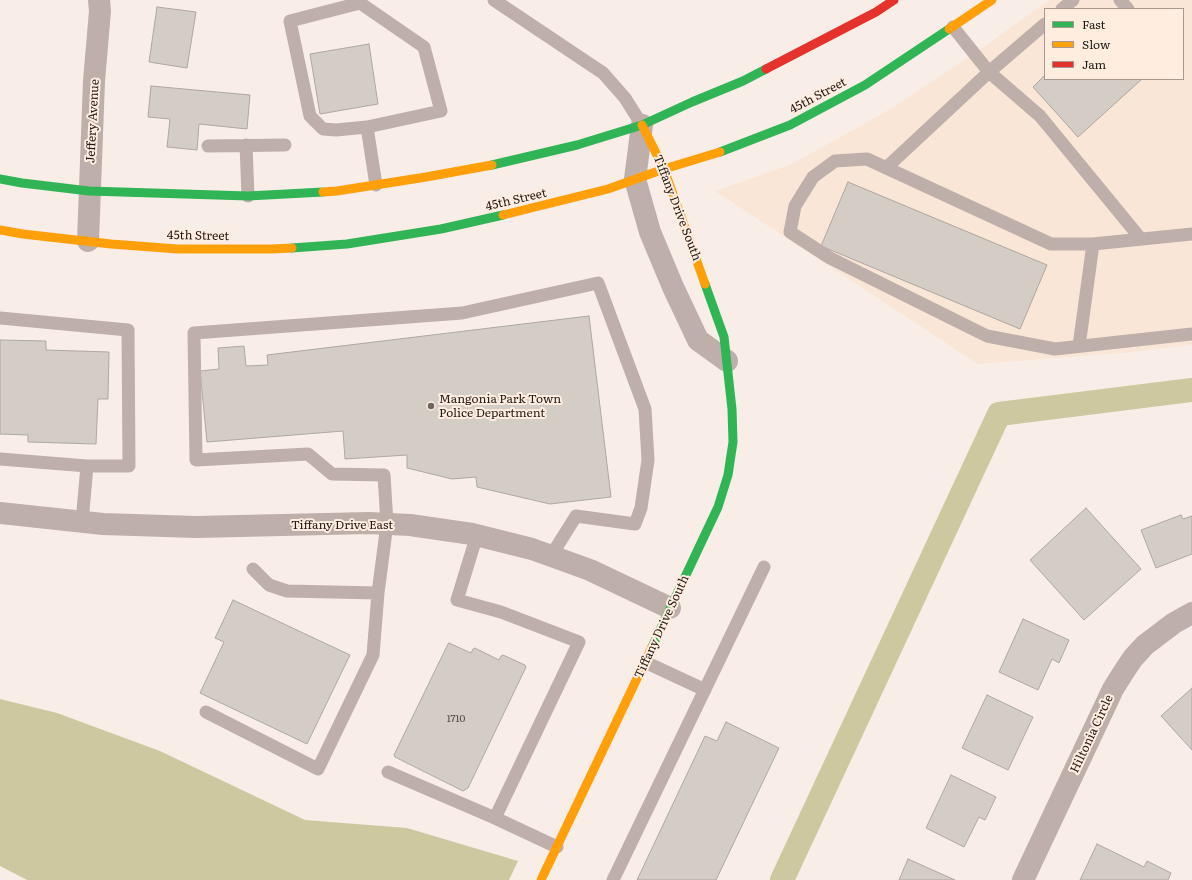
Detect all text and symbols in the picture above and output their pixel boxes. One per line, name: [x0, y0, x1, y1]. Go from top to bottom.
legend: [1044, 8, 1184, 80]
text: Fast: [1082, 15, 1105, 33]
text: Slow: [1082, 35, 1110, 53]
text: Jam: [1082, 55, 1106, 73]
street label: 45th Street: [787, 75, 849, 117]
street label: Jeffery Avenue: [84, 79, 102, 163]
street label: Tiffany Drive South: [650, 153, 704, 263]
street label: 45th Street: [484, 186, 548, 214]
street label: 45th Street: [167, 228, 229, 244]
place label: Mangonia Park Town Police Department: [439, 392, 561, 420]
marker: Mangonia Park Town Police Department: [426, 401, 436, 411]
street label: Tiffany Drive East: [291, 518, 393, 532]
street label: Tiffany Drive South: [632, 573, 692, 681]
street label: Hiltonia Circle: [1068, 693, 1116, 775]
house number: 1710: [447, 713, 465, 725]

